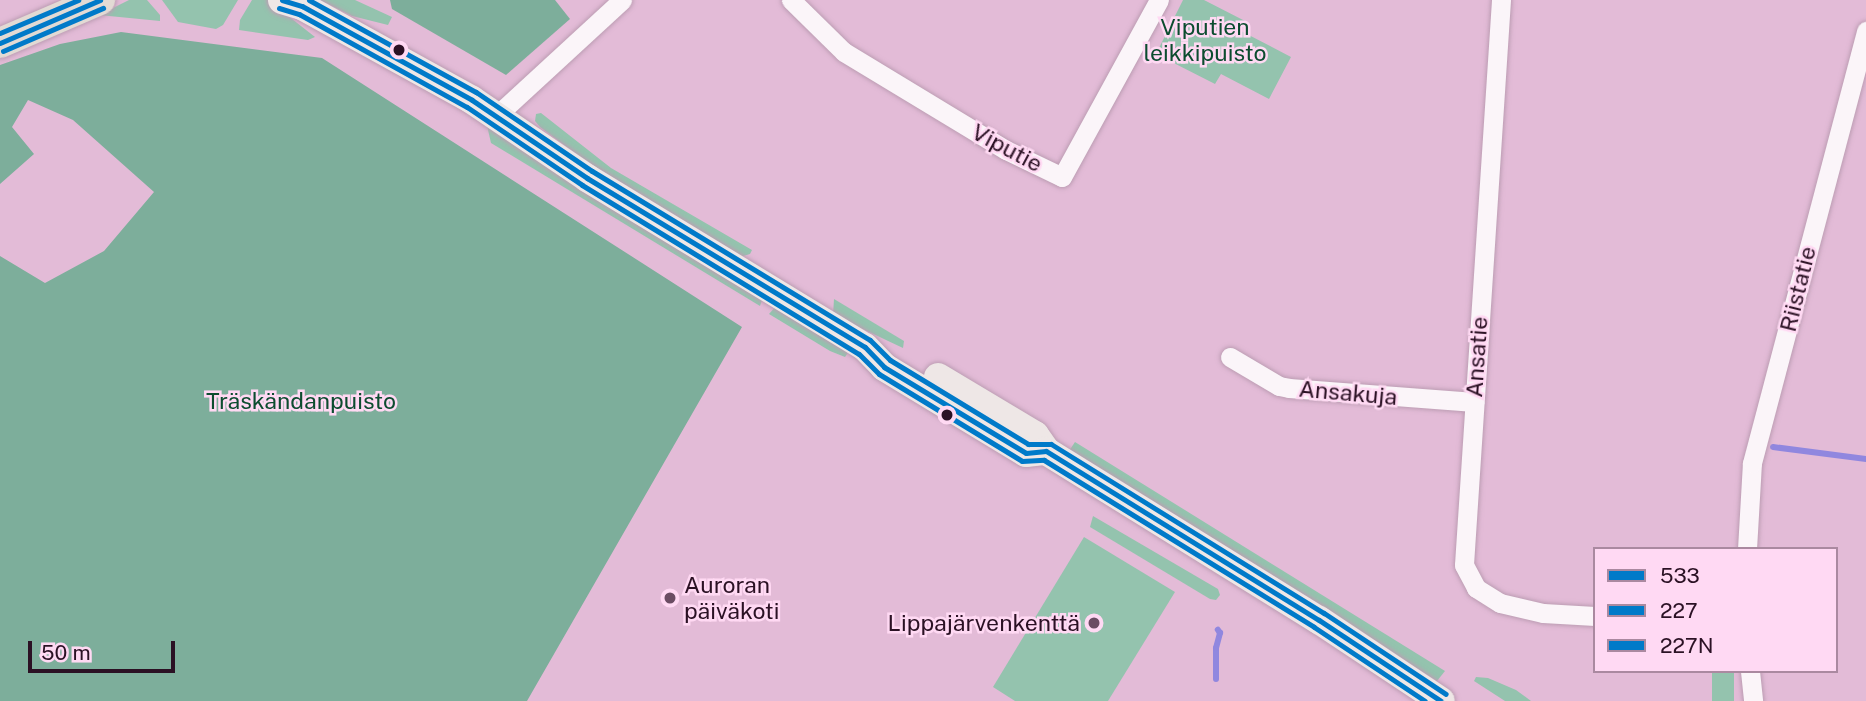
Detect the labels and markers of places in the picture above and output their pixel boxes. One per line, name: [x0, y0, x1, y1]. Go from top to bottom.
unlabelled marker: [392, 43, 406, 57]
unlabelled marker: [940, 408, 954, 422]
place label: Auroran päiväkoti: [684, 571, 779, 625]
marker: Auroran päiväkoti: [662, 590, 678, 606]
place label: Lippajärvenkenttä: [888, 609, 1080, 637]
marker: Lippajärvenkenttä: [1086, 615, 1102, 631]

